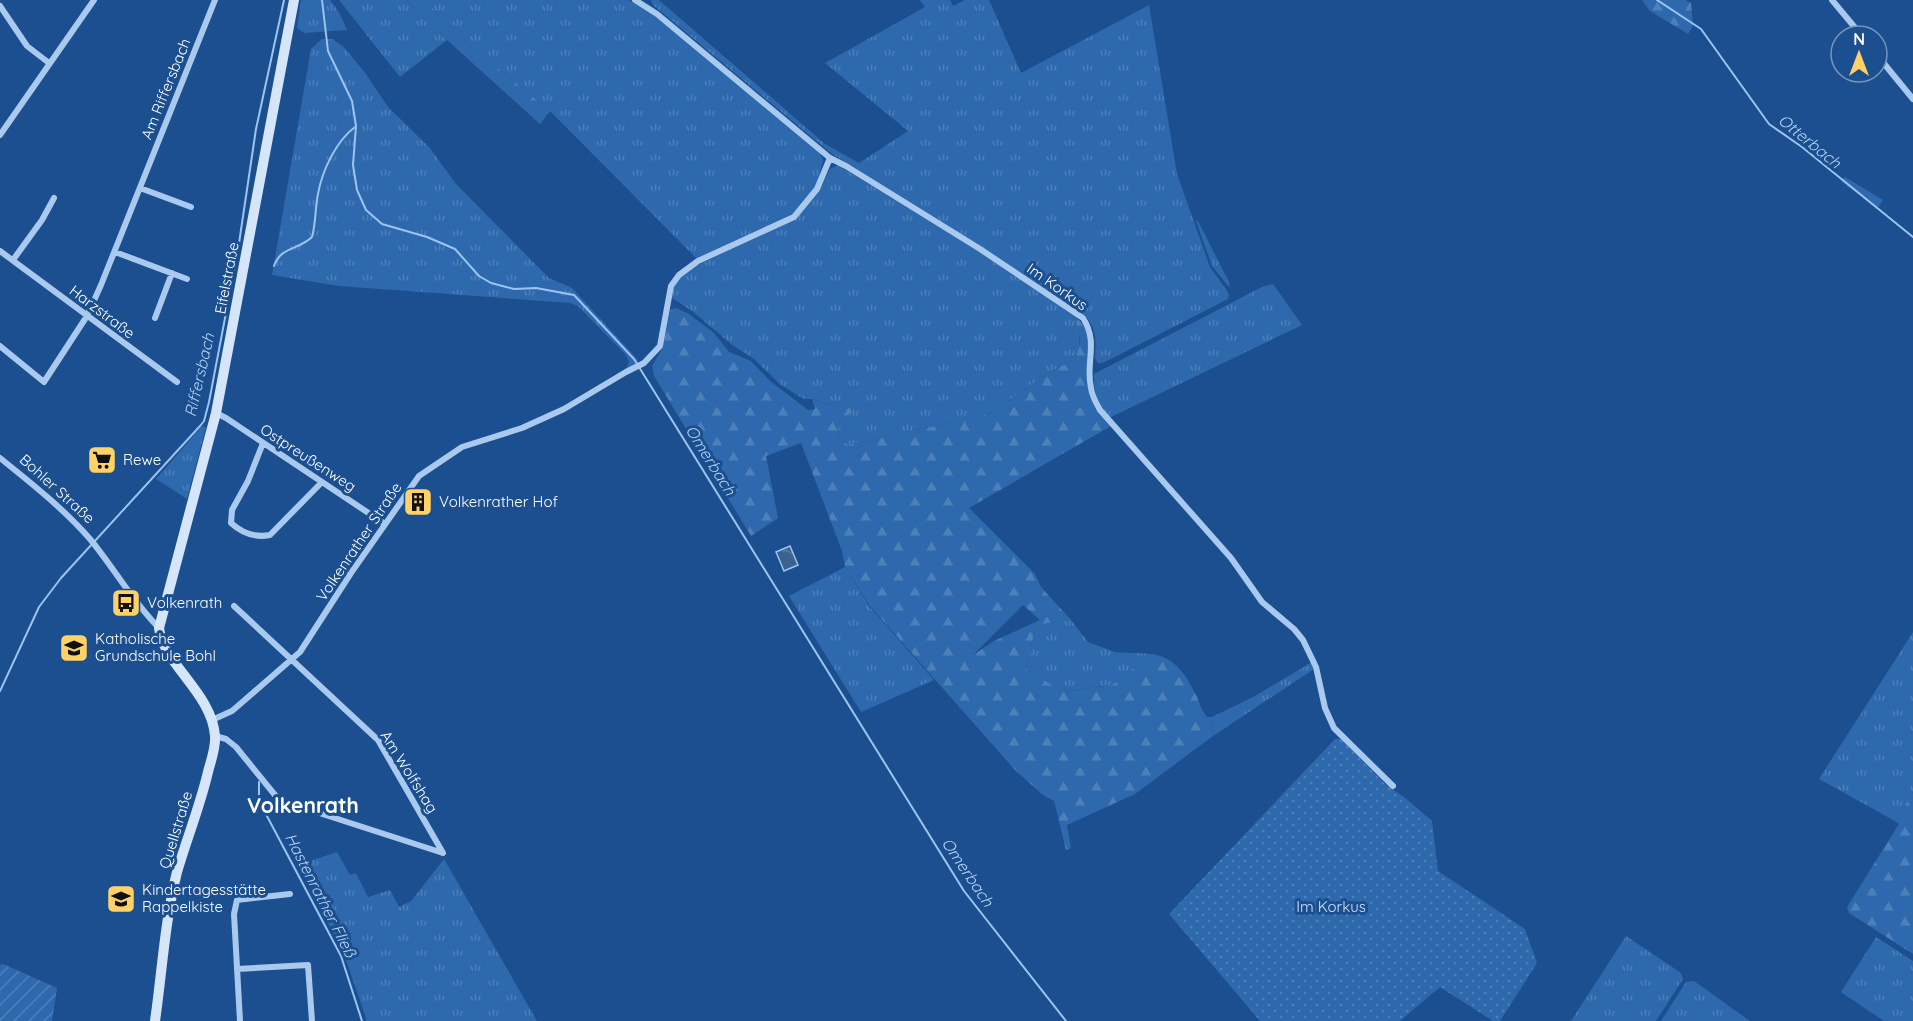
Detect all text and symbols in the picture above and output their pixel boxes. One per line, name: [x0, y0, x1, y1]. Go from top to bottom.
north arrow: [1829, 24, 1889, 84]
text: N: [1853, 29, 1865, 49]
street label: Am Riffersbach: [137, 36, 194, 142]
water label: Otterbach: [1775, 110, 1846, 173]
street label: Eifelstraße: [210, 240, 243, 315]
street label: Im Korkus: [1023, 259, 1091, 314]
street label: Harzstraße: [66, 281, 139, 342]
water label: Riffersbach: [180, 330, 219, 419]
street label: Ostpreußenweg: [257, 420, 360, 496]
water label: Omerbach: [682, 421, 741, 499]
supermarket icon: Rewe: [86, 444, 118, 476]
street label: Bohler Straße: [16, 450, 99, 527]
place label: Rewe: [123, 450, 161, 469]
street label: Volkenrather Straße: [312, 479, 405, 605]
building icon: Volkenrather Hof: [402, 486, 434, 518]
place label: Volkenrather Hof: [439, 492, 558, 511]
bus stop icon: Volkenrath: [110, 587, 142, 619]
place label: Volkenrath: [147, 593, 222, 612]
place label: Katholische Grundschule Bohl: [95, 629, 216, 665]
school or university icon: Katholische Grundschule Bohl: [58, 632, 90, 664]
street label: Am Wolfshag: [377, 727, 442, 816]
street label: Quellstraße: [155, 789, 196, 871]
district label: Volkenrath: [247, 792, 359, 818]
water label: Hastenrather Fließ: [281, 829, 362, 962]
water label: Omerbach: [938, 834, 999, 911]
place label: Kindertagesstätte Rappelkiste: [142, 880, 266, 916]
school or university icon: Kindertagesstätte Rappelkiste: [105, 883, 137, 915]
park label: Im Korkus: [1296, 897, 1366, 916]

